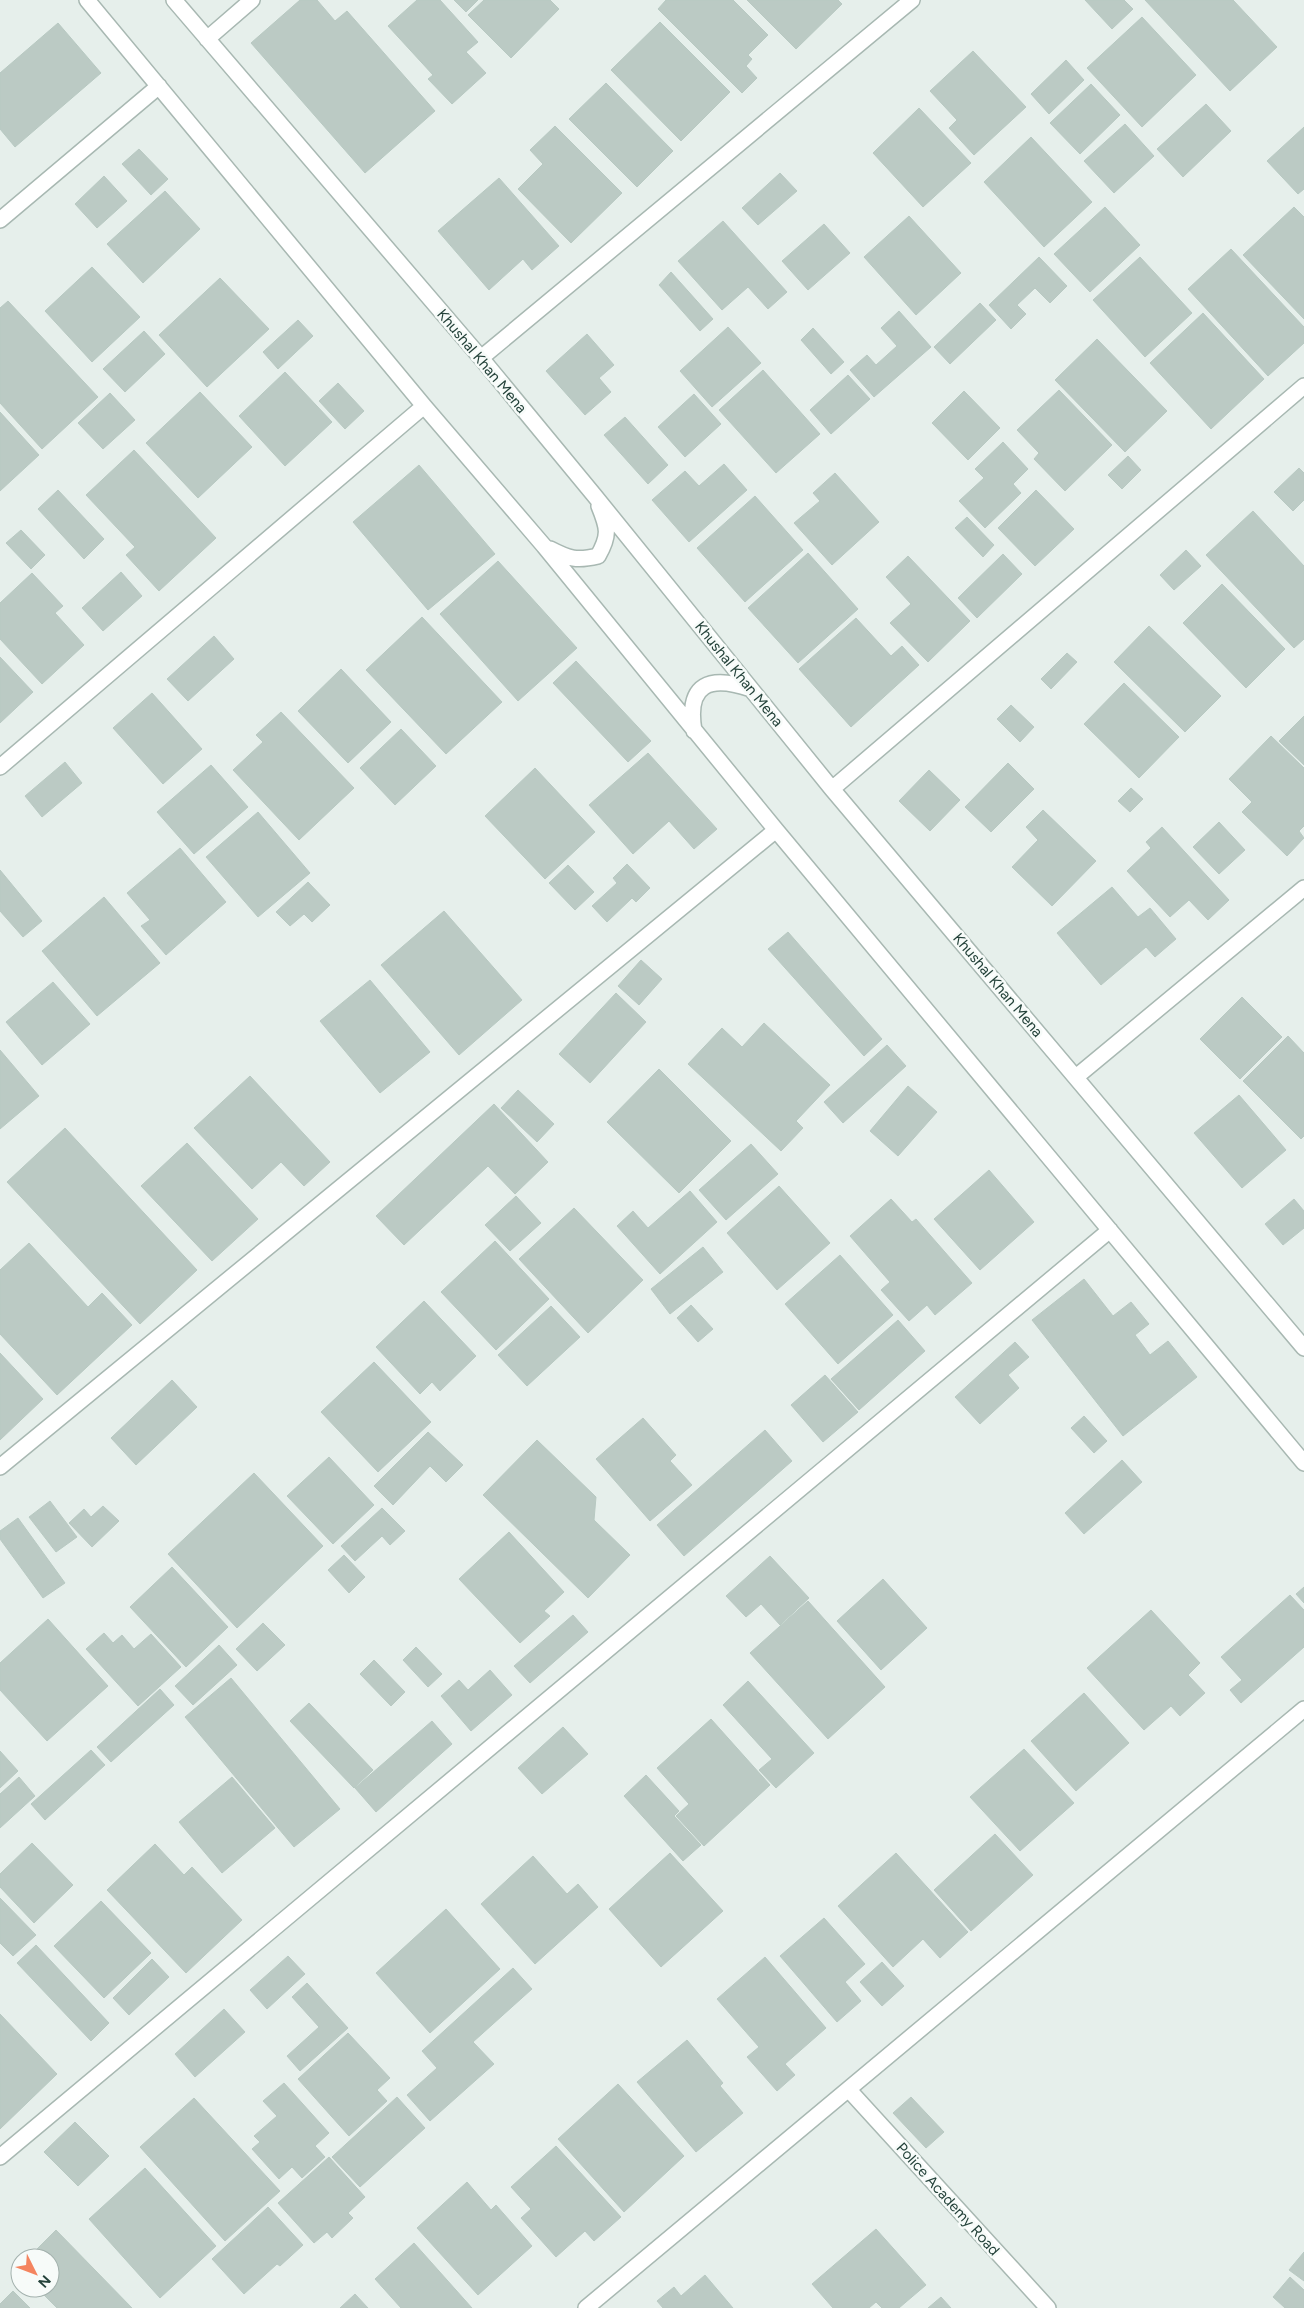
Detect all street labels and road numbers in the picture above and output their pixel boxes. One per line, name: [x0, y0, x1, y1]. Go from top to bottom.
street label: Khushal Khan Mena: [433, 305, 531, 417]
street label: Khushal Khan Mena: [691, 618, 787, 730]
street label: Khushal Khan Mena: [949, 929, 1047, 1041]
street label: Police Academy Road: [893, 2139, 1003, 2259]

